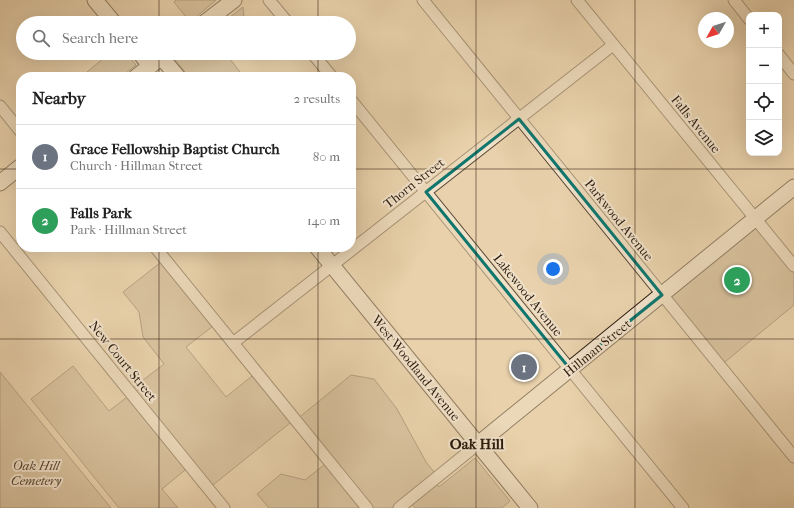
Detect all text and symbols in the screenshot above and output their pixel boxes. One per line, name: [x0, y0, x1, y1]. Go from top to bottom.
north arrow: [698, 12, 734, 48]
map controls: [746, 12, 782, 156]
button: +: [746, 12, 782, 48]
search box: [16, 16, 356, 60]
icon: search: [30, 27, 52, 49]
text: Search here: [62, 29, 138, 47]
button: −: [746, 48, 782, 84]
button: locate: [746, 84, 782, 120]
text: Nearby: [32, 88, 86, 108]
text: 2 results: [294, 91, 340, 106]
street label: Falls Avenue: [668, 92, 724, 156]
button: layers: [746, 120, 782, 156]
text: Grace Fellowship Baptist Church: [70, 140, 280, 158]
text: 1: [43, 149, 47, 164]
text: 80 m: [313, 149, 340, 164]
street label: Thorn Street: [381, 154, 448, 211]
text: Church · Hillman Street: [70, 158, 203, 173]
street label: Parkwood Avenue: [582, 176, 657, 264]
text: Falls Park: [70, 204, 132, 222]
text: 2: [42, 213, 48, 228]
text: 140 m: [307, 213, 340, 228]
text: Park · Hillman Street: [70, 222, 187, 237]
street label: Lakewood Avenue: [490, 251, 566, 339]
your location: [543, 259, 563, 279]
pin: 2: [724, 265, 750, 295]
street label: West Woodland Avenue: [368, 311, 464, 424]
street label: Hillman Street: [560, 316, 634, 380]
street label: New Court Street: [86, 318, 160, 404]
pin: 1: [511, 352, 537, 382]
district label: Oak Hill: [450, 435, 505, 453]
park label: Oak Hill Cemetery: [11, 458, 62, 488]

